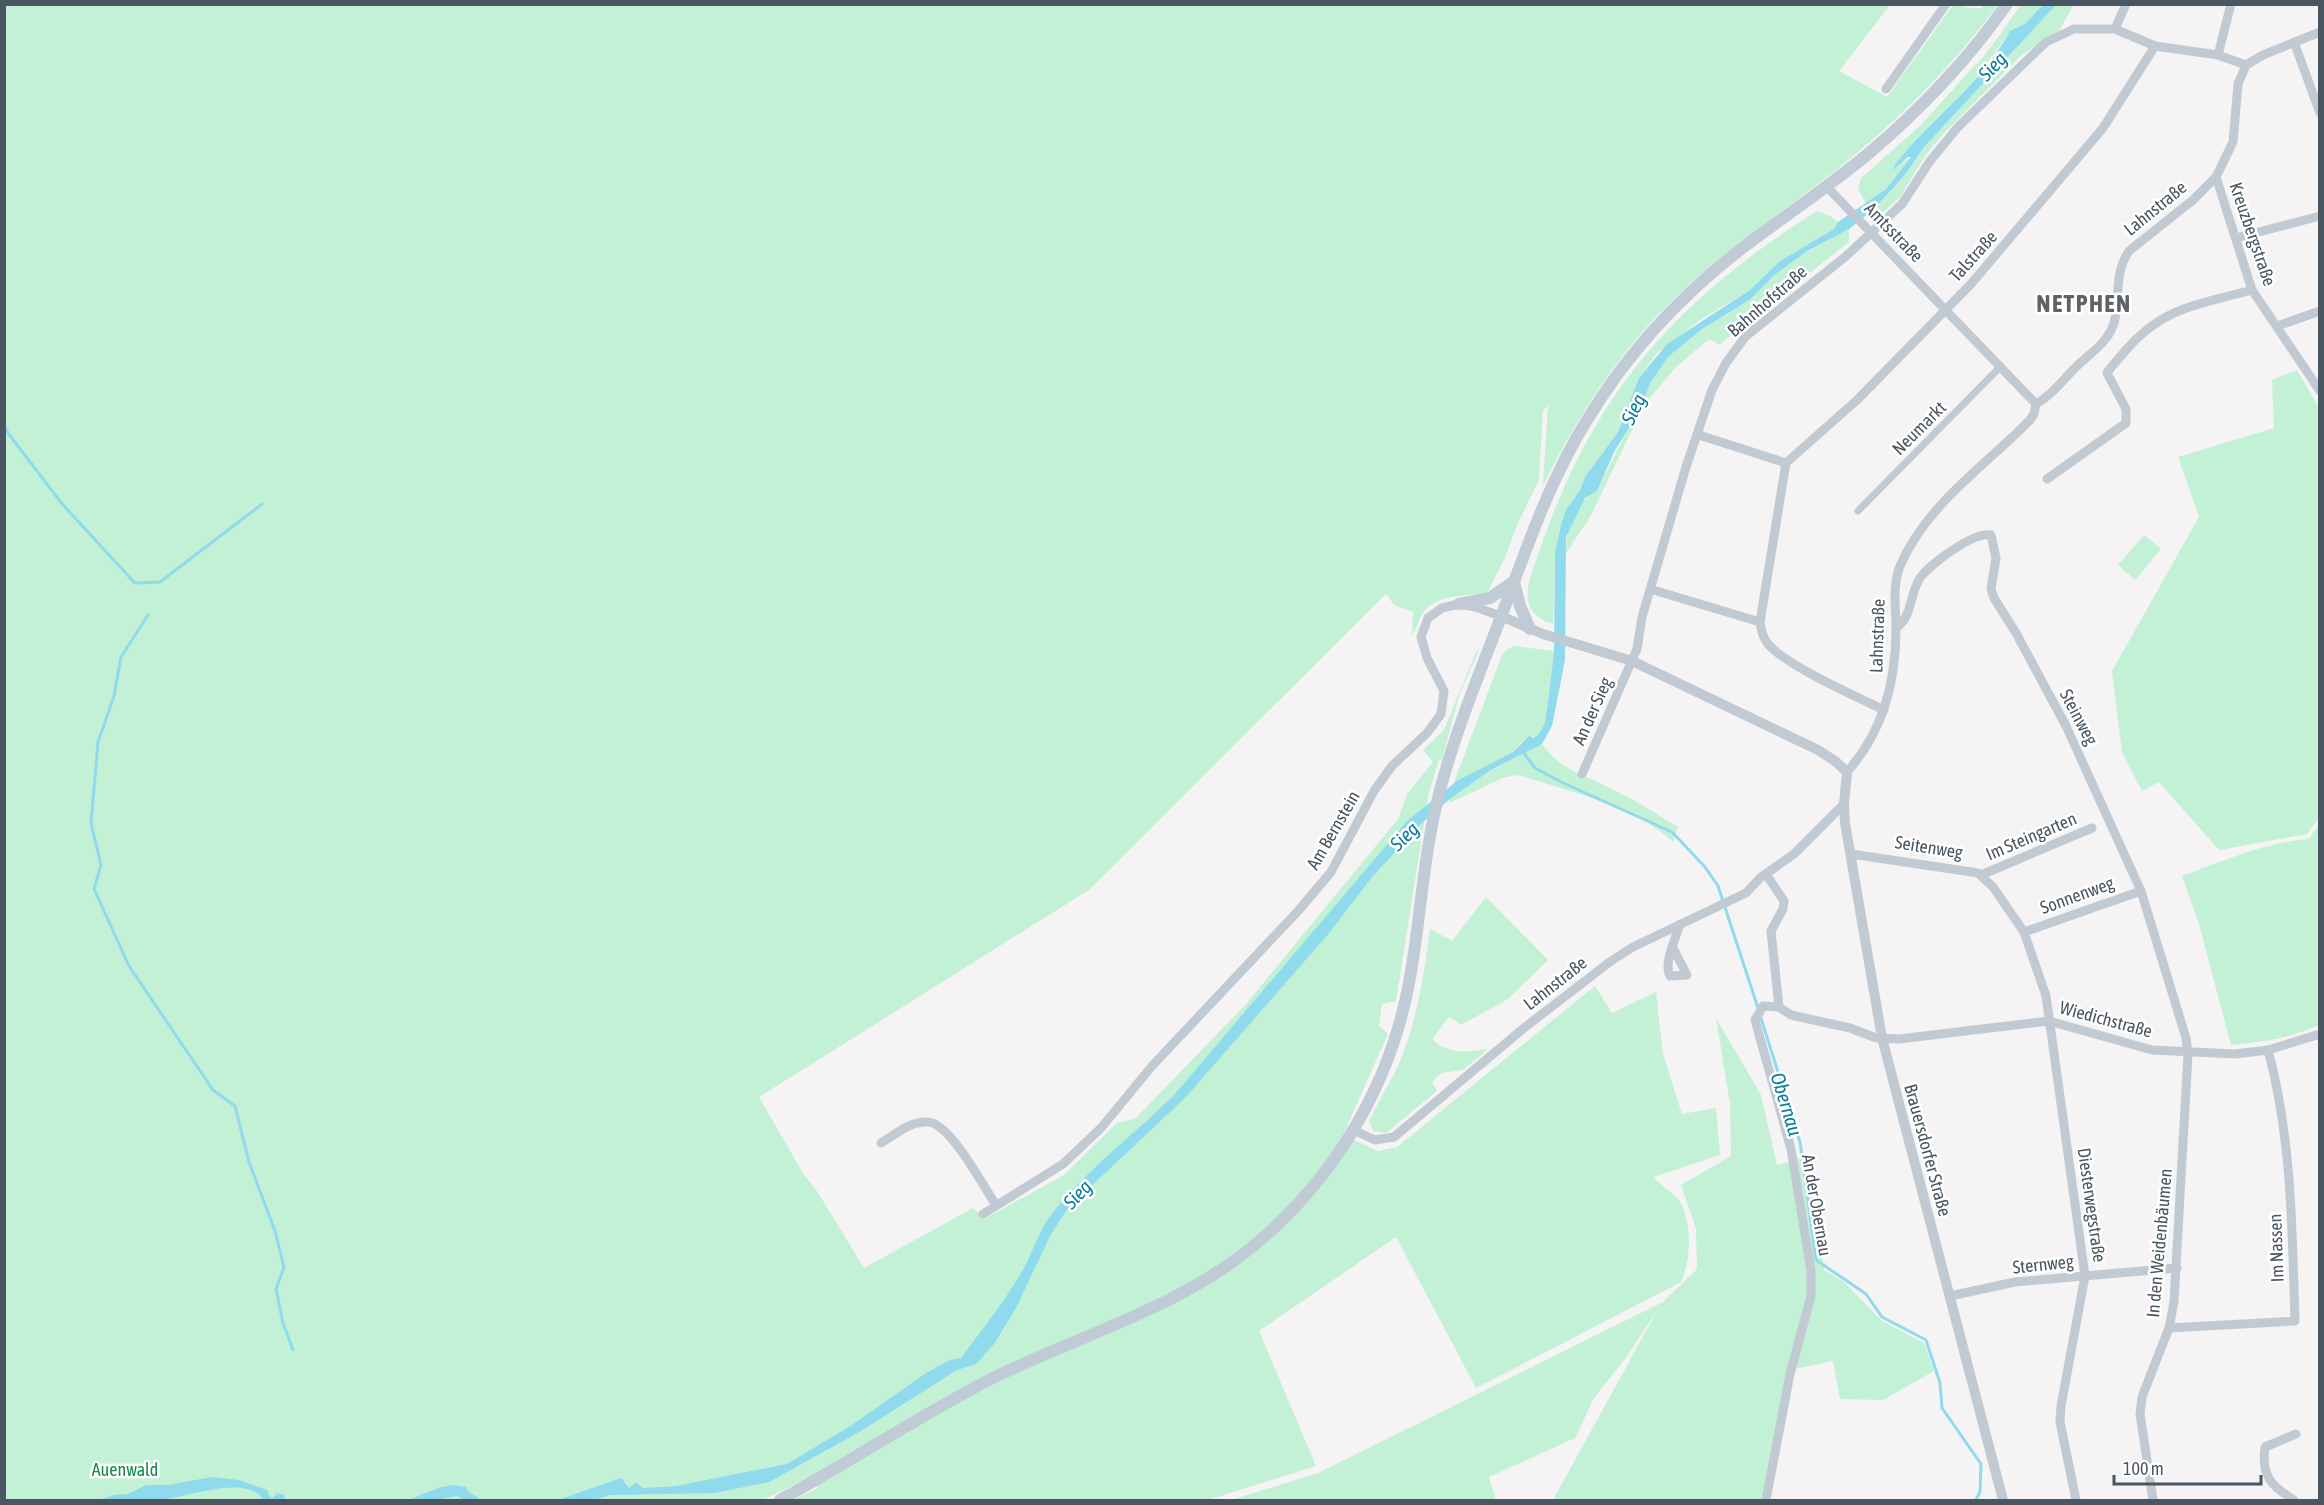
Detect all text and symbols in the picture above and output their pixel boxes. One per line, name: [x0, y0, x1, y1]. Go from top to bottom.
water label: Sieg: [1972, 47, 2011, 86]
street label: Lahnstraße: [2120, 176, 2190, 240]
street label: Kreuzbergstraße: [2225, 179, 2281, 289]
street label: Amtsstraße: [1860, 198, 1928, 266]
street label: Talstraße: [1945, 226, 2001, 286]
street label: Bahnhofstraße: [1723, 261, 1811, 341]
district label: NETPHEN: [2036, 290, 2132, 317]
water label: Sieg: [1615, 390, 1650, 429]
street label: Neumarkt: [1888, 397, 1950, 459]
street label: Lahnstraße: [1865, 599, 1889, 673]
street label: An der Sieg: [1568, 674, 1616, 748]
street label: Steinweg: [2056, 686, 2102, 749]
street label: Am Bernstein: [1302, 787, 1364, 873]
street label: Im Steingarten: [1983, 807, 2079, 865]
water label: Sieg: [1384, 817, 1423, 856]
street label: Seitenweg: [1894, 831, 1965, 863]
street label: Sonnenweg: [2037, 872, 2117, 918]
street label: Lahnstraße: [1519, 952, 1591, 1014]
street label: Wiedichstraße: [2057, 997, 2155, 1041]
water label: Obernau: [1767, 1070, 1808, 1139]
street label: Brauersdorfer Straße: [1900, 1082, 1956, 1218]
street label: Diesterwegstraße: [2074, 1146, 2110, 1264]
street label: An der Obernau: [1798, 1153, 1836, 1257]
street label: In den Weidenbäumen: [2142, 1168, 2176, 1318]
water label: Sieg: [1057, 1175, 1096, 1214]
street label: Im Nassen: [2264, 1213, 2288, 1283]
street label: Sternweg: [2011, 1250, 2075, 1278]
scale bar: [2114, 1448, 2261, 1486]
text: 100 m: [2123, 1458, 2164, 1479]
park label: Auenwald: [92, 1459, 158, 1480]

